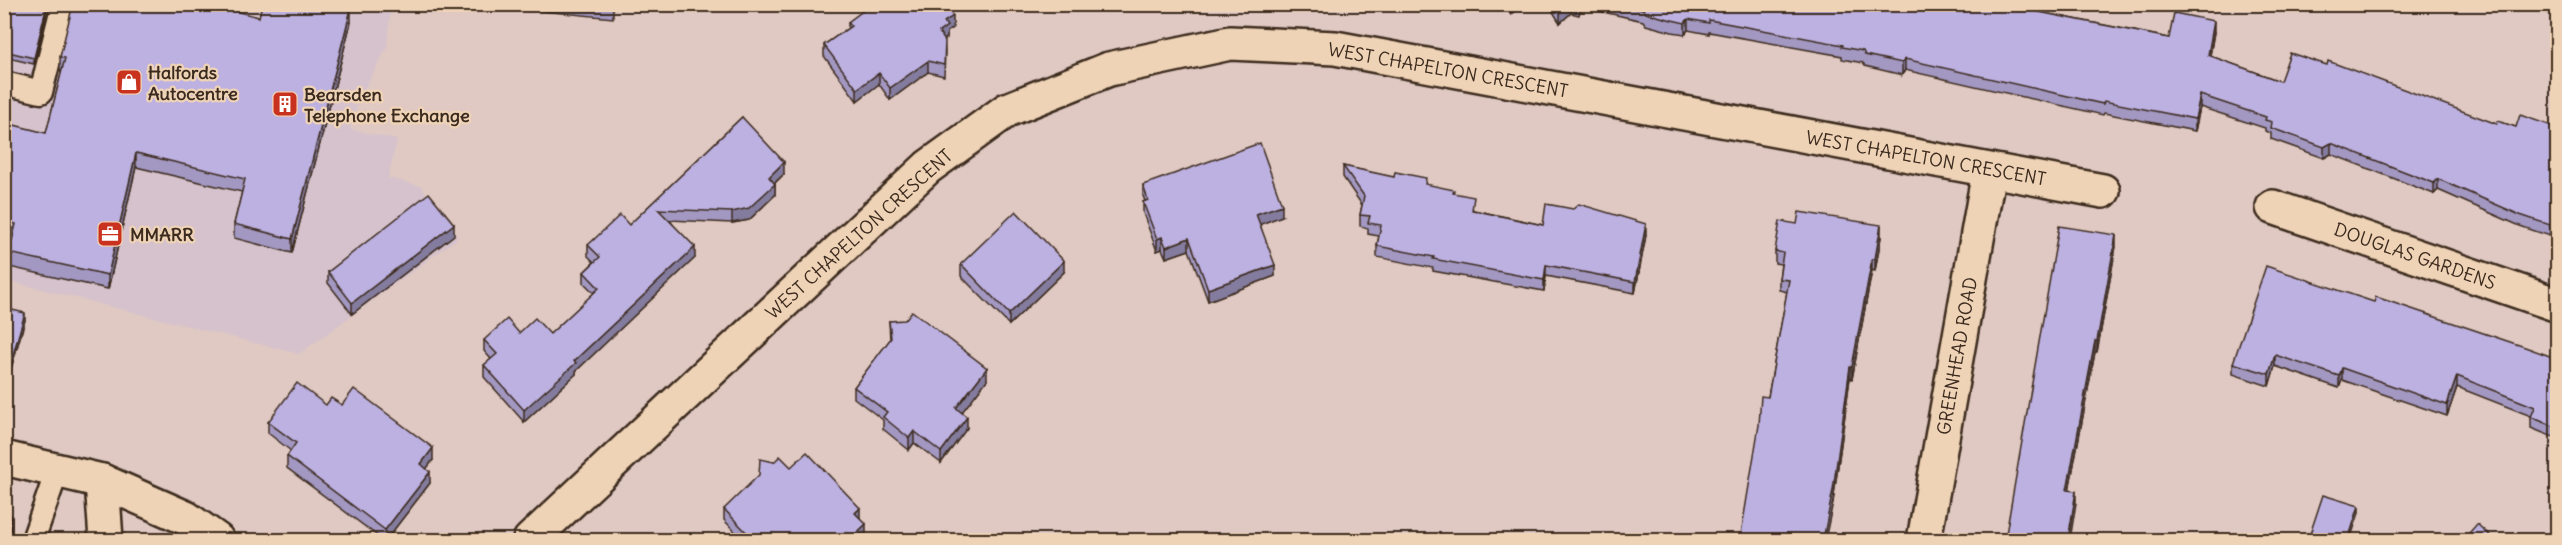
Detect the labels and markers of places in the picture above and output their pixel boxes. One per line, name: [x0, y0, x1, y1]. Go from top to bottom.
place label: Halfords Autocentre: [148, 61, 238, 105]
shop icon: Halfords Autocentre: [114, 67, 144, 97]
place label: Bearsden Telephone Exchange: [304, 83, 470, 127]
building icon: Bearsden Telephone Exchange: [270, 89, 300, 119]
office icon: MMARR: [95, 219, 125, 249]
place label: MMARR: [130, 223, 194, 246]

